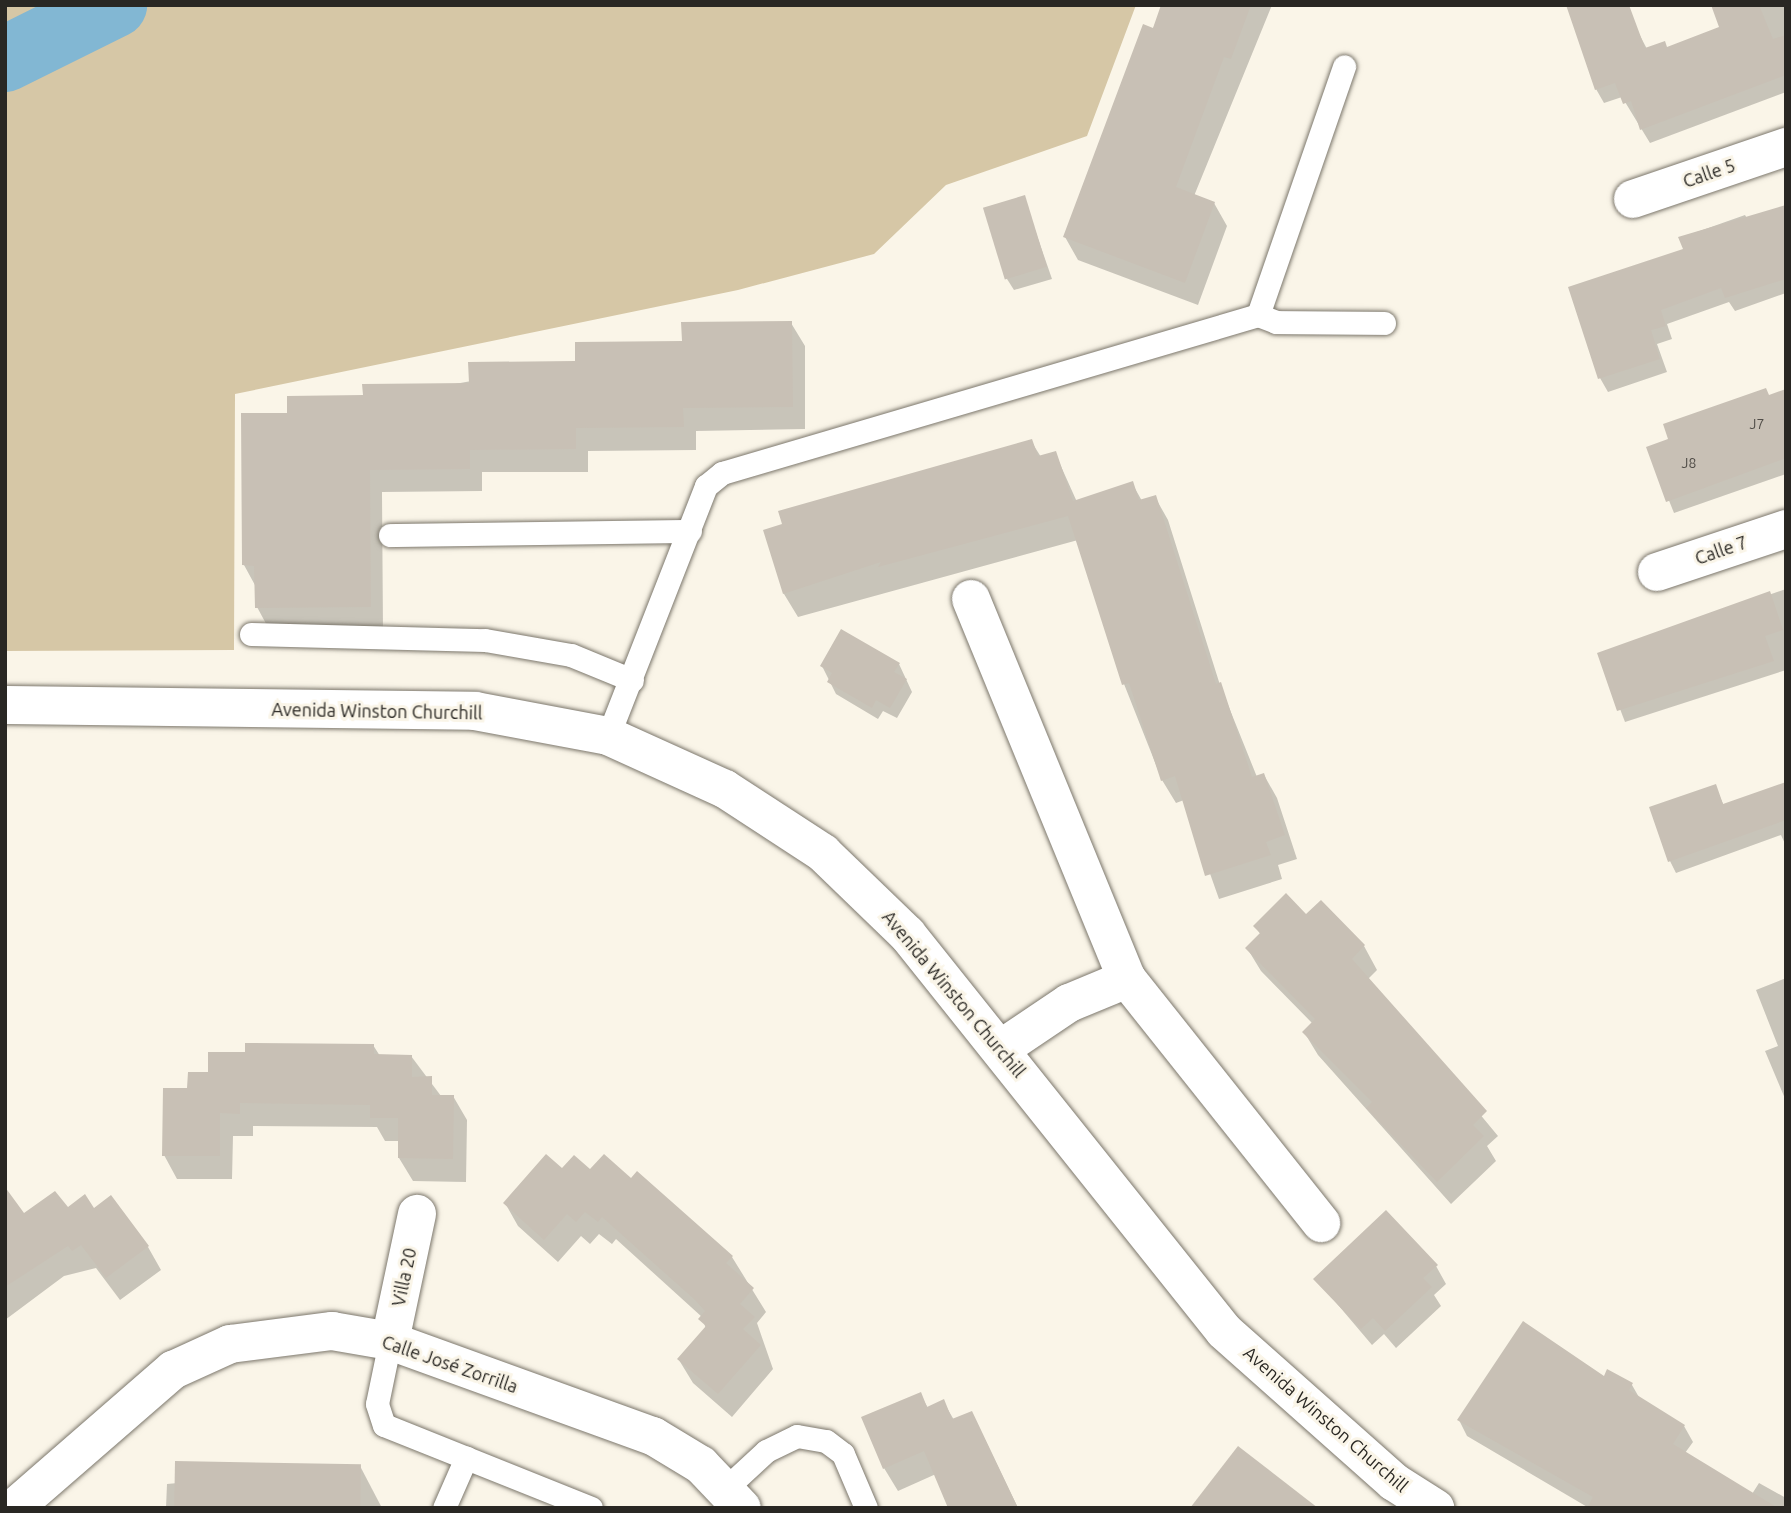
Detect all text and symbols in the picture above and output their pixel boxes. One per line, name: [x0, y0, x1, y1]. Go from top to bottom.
street label: Calle 5: [1680, 154, 1738, 192]
house number: J7: [1750, 416, 1764, 432]
house number: J8: [1682, 455, 1696, 471]
street label: Calle 7: [1692, 531, 1750, 569]
street label: Avenida Winston Churchill: [271, 698, 483, 724]
street label: Avenida Winston Churchill: [878, 906, 1030, 1082]
street label: Villa 20: [387, 1246, 421, 1308]
street label: Calle José Zorrilla: [379, 1331, 521, 1397]
street label: Avenida Winston Churchill: [1239, 1342, 1413, 1496]

